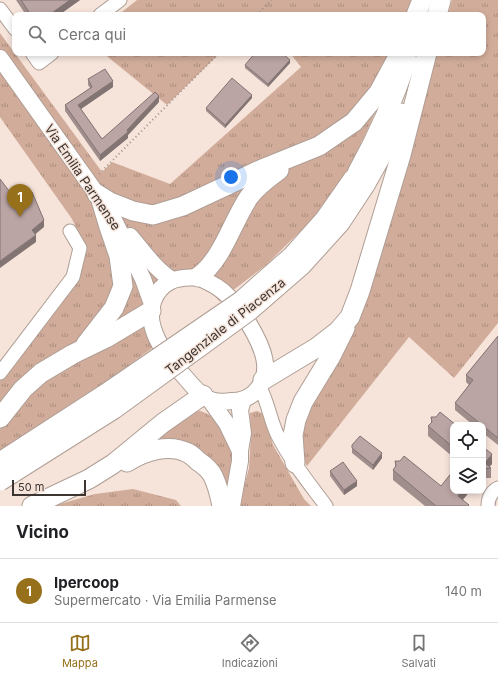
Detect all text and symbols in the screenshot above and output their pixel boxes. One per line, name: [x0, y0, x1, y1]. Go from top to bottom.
search box: [12, 12, 486, 56]
icon: search: [26, 23, 48, 45]
text: Cerca qui: [58, 25, 126, 44]
street label: Via Emilia Parmense: [42, 121, 124, 233]
your location: [221, 167, 241, 187]
pin: 1: [7, 184, 33, 217]
street label: Tangenziale di Piacenza: [162, 274, 288, 378]
map controls: [450, 422, 486, 494]
button: locate: [450, 422, 486, 458]
button: layers: [450, 458, 486, 494]
scale bar: [12, 478, 86, 497]
text: 50 m: [18, 480, 44, 494]
text: Vicino: [16, 522, 69, 542]
text: Ipercoop: [54, 573, 119, 592]
text: 1: [26, 583, 32, 599]
text: 140 m: [445, 583, 482, 599]
text: Supermercato · Via Emilia Parmense: [54, 592, 277, 608]
tab: Mappa: [62, 632, 98, 670]
tab: Indicazioni: [222, 632, 278, 670]
tab: Salvati: [402, 632, 436, 670]

